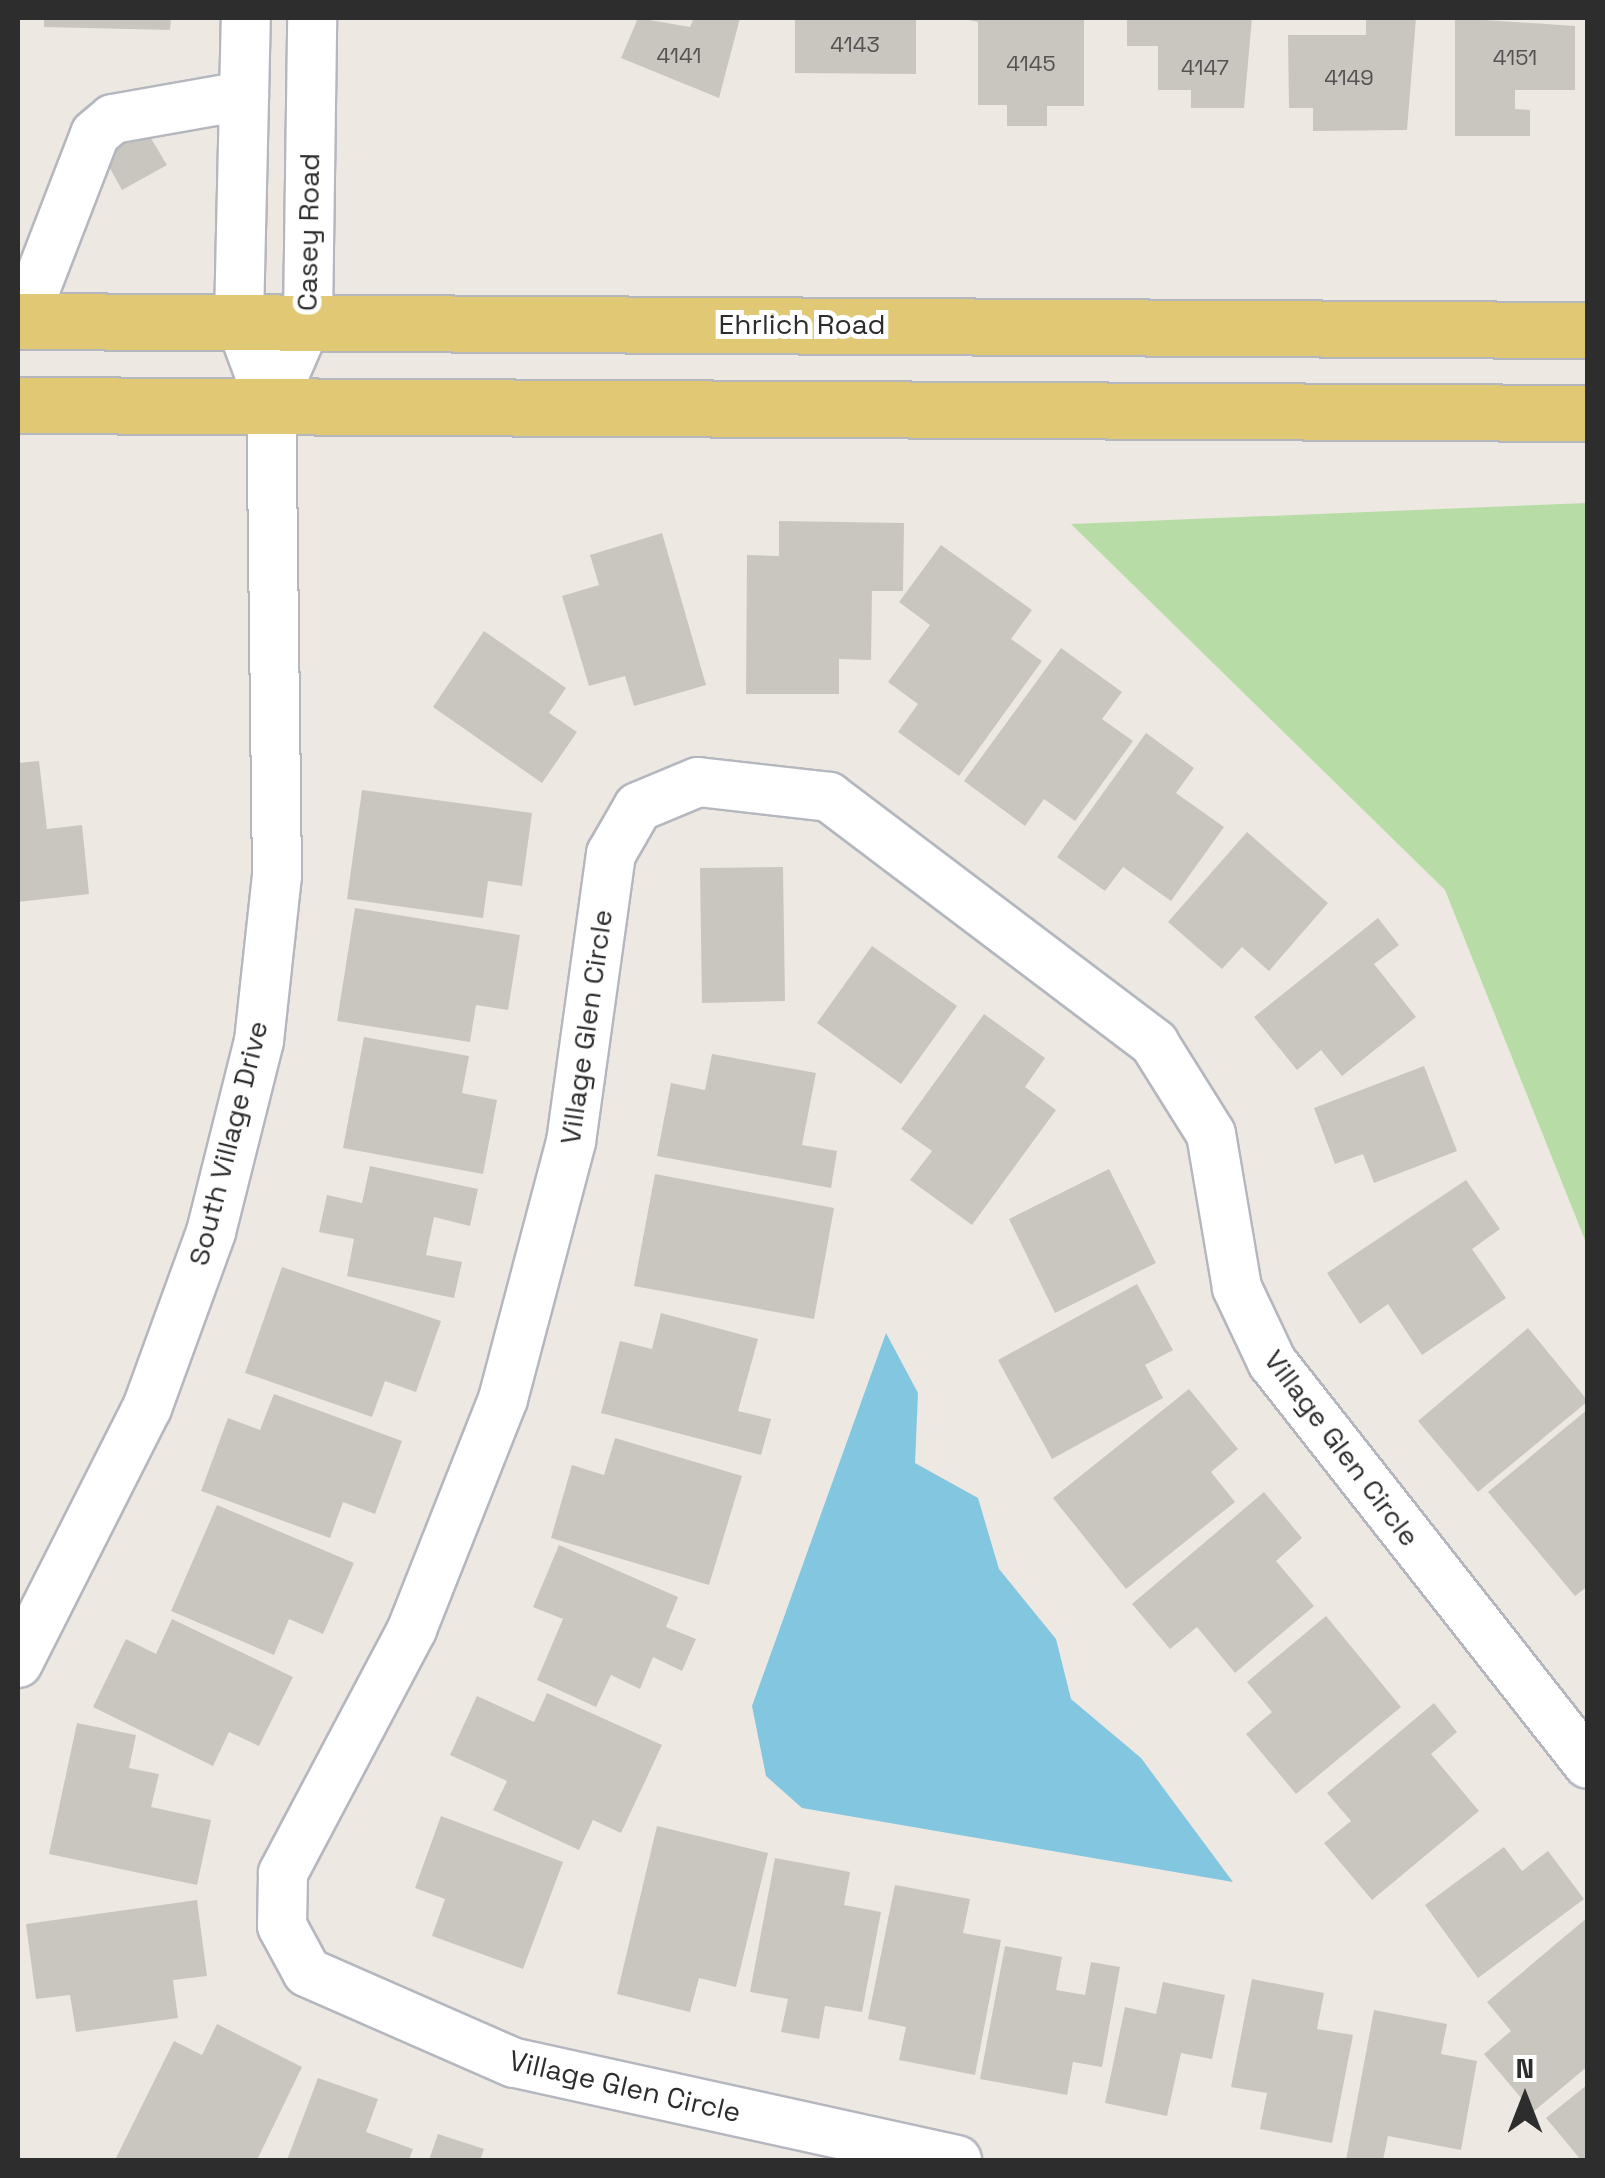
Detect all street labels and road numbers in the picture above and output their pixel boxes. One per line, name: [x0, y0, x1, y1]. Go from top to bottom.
street label: Casey Road: [290, 153, 326, 311]
street label: Ehrlich Road: [718, 307, 886, 341]
street label: Village Glen Circle: [553, 907, 619, 1147]
street label: South Village Drive: [181, 1017, 275, 1269]
street label: Village Glen Circle: [1257, 1343, 1427, 1553]
street label: Village Glen Circle: [506, 2043, 744, 2129]

